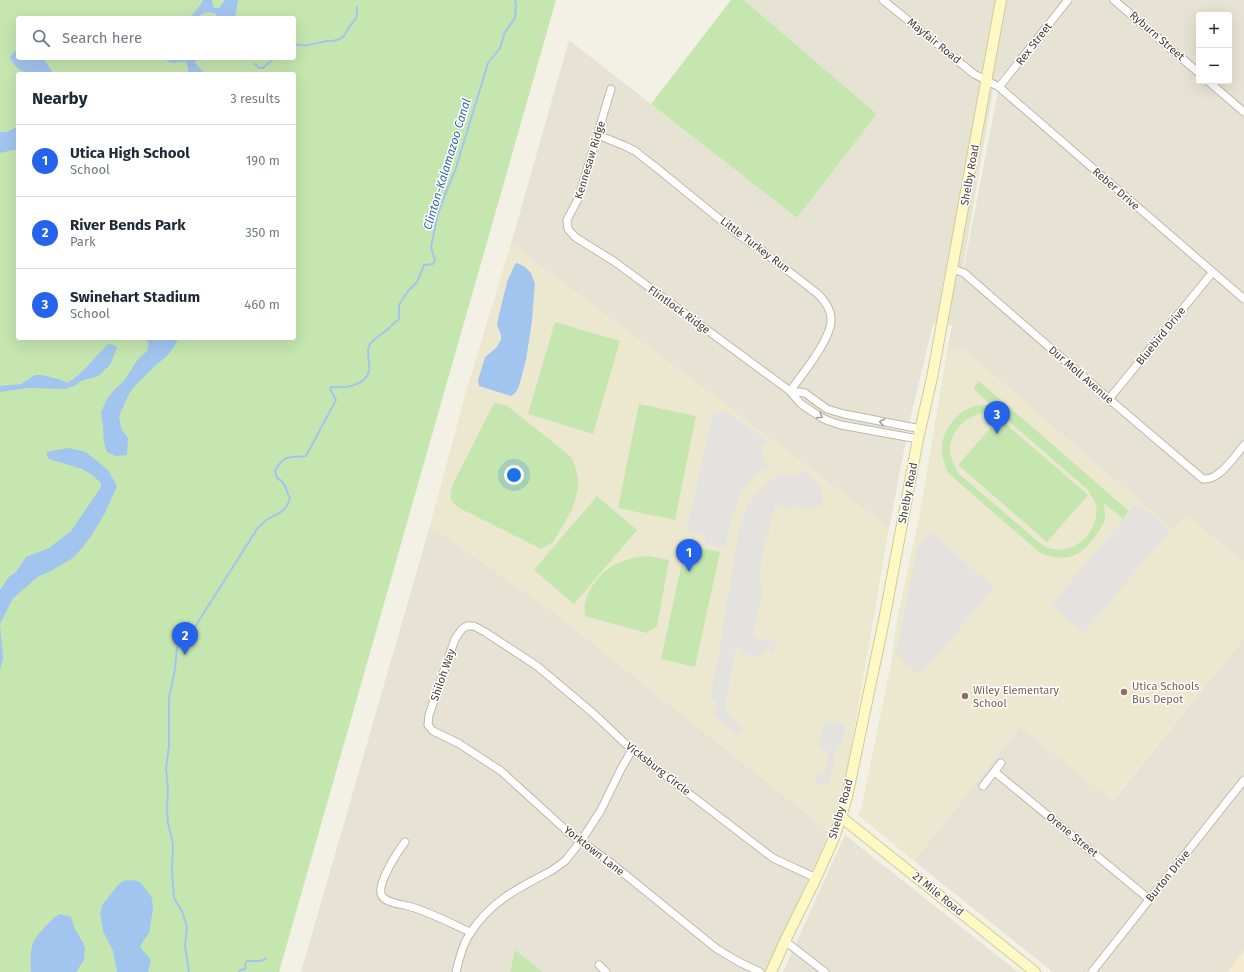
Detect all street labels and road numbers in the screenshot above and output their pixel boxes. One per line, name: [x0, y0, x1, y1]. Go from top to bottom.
street label: Ryburn Street: [1127, 9, 1187, 63]
street label: Mayfair Road: [905, 16, 963, 66]
street label: Rex Street: [1013, 20, 1055, 68]
street label: Kennesaw Ridge: [572, 119, 608, 201]
street label: Shelby Road: [958, 143, 982, 207]
street label: Reber Drive: [1090, 165, 1142, 213]
street label: Little Turkey Run: [718, 215, 792, 275]
street label: Flintlock Ridge: [646, 283, 712, 337]
street label: Bluebird Drive: [1134, 304, 1188, 368]
street label: Dur Moll Avenue: [1046, 343, 1116, 407]
street label: Shelby Road: [896, 461, 920, 525]
street label: Shiloh Way: [428, 647, 458, 703]
street label: Vicksburg Circle: [623, 740, 693, 798]
street label: Shelby Road: [826, 777, 856, 841]
street label: Orene Street: [1044, 810, 1100, 860]
street label: Yorktown Lane: [561, 823, 627, 879]
street label: Burton Drive: [1143, 848, 1193, 904]
street label: 21 Mile Road: [910, 869, 966, 919]

